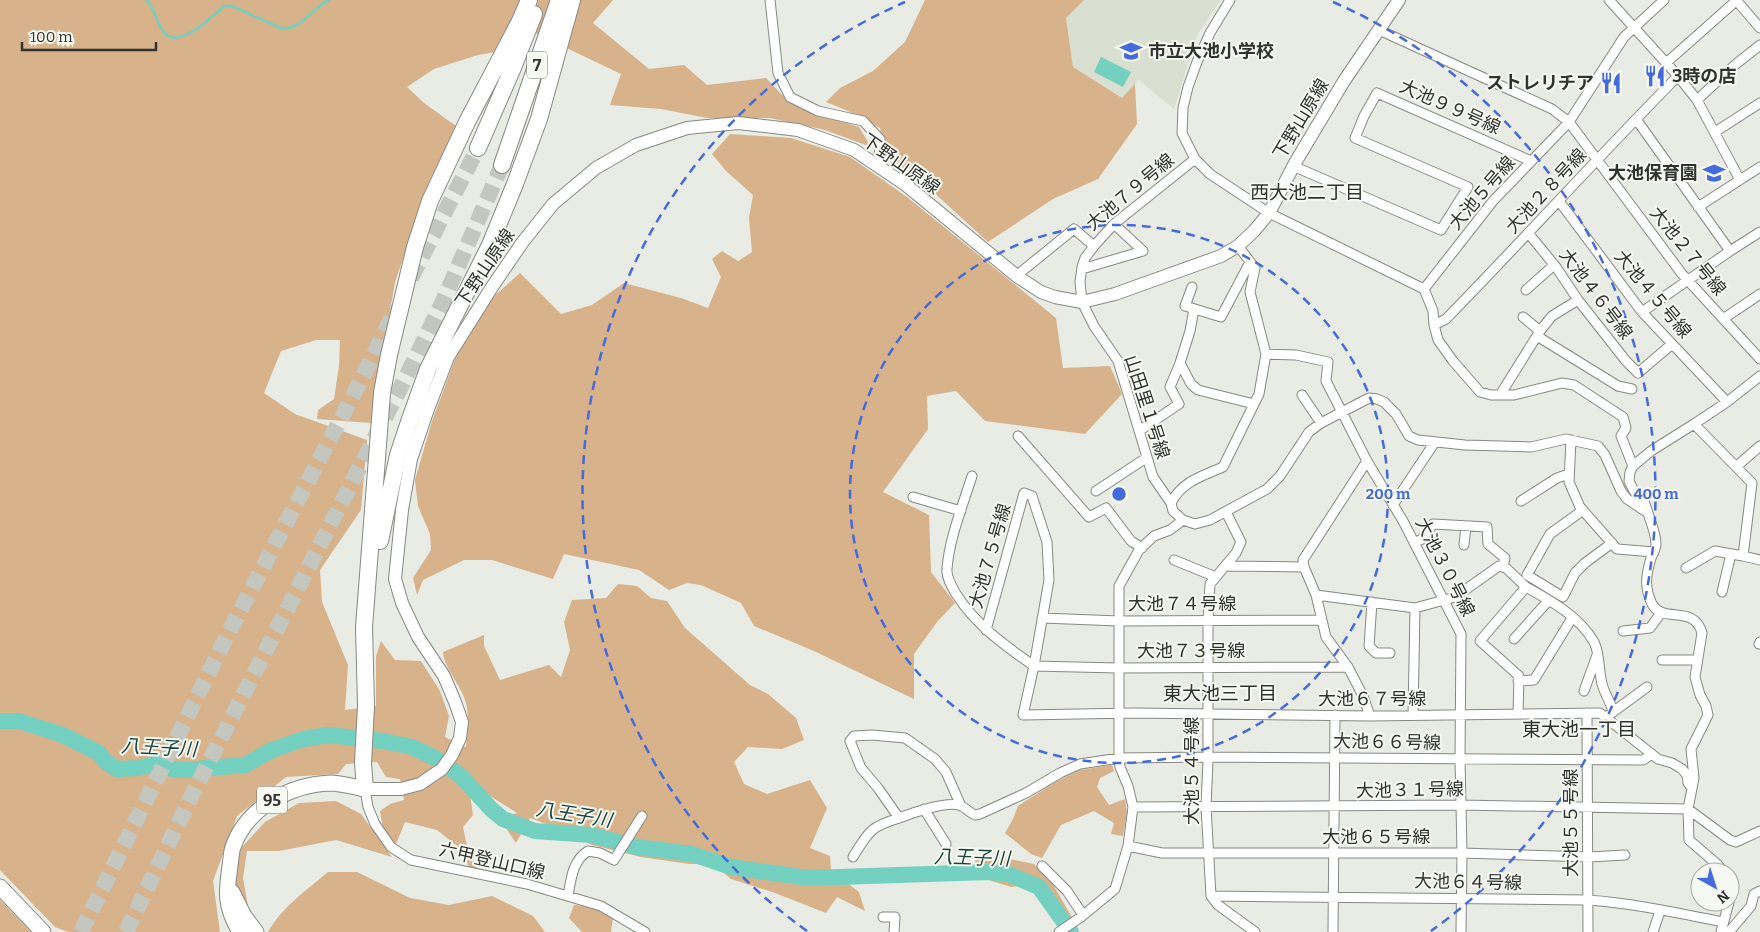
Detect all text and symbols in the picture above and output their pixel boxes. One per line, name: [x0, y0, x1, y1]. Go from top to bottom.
scale bar: [22, 20, 156, 52]
text: 100 m: [30, 28, 73, 46]
school or university icon: 市立大池小学校: [1118, 38, 1144, 64]
place label: 市立大池小学校: [1148, 40, 1274, 62]
road number: 7: [527, 52, 547, 78]
restaurant icon: 3時の店: [1642, 63, 1668, 89]
place label: 3時の店: [1672, 65, 1736, 87]
restaurant icon: ストレリチア: [1598, 70, 1624, 96]
place label: ストレリチア: [1486, 72, 1594, 94]
street label: 下野山原線: [1268, 75, 1334, 163]
street label: 大池９９号線: [1396, 75, 1504, 139]
street label: 下野山原線: [858, 129, 944, 199]
street label: 大池２８号線: [1501, 144, 1591, 238]
street label: 大池７９号線: [1082, 149, 1178, 235]
street label: 大池５号線: [1444, 152, 1520, 234]
school or university icon: 大池保育園: [1701, 160, 1727, 186]
place label: 大池保育園: [1608, 162, 1698, 184]
district label: 西大池二丁目: [1250, 181, 1364, 204]
street label: 大池２７号線: [1645, 202, 1731, 300]
street label: 下野山原線: [451, 225, 519, 311]
street label: 大池４６号線: [1555, 244, 1637, 344]
street label: 大池４５号線: [1610, 246, 1696, 342]
street label: 山田里１号線: [1120, 352, 1174, 462]
centre of rings: [1110, 485, 1128, 503]
text: 200 m: [1366, 485, 1411, 503]
text: 400 m: [1633, 485, 1679, 503]
street label: 大池７５号線: [965, 501, 1015, 611]
street label: 大池３０号線: [1411, 514, 1479, 620]
street label: 大池７４号線: [1128, 593, 1236, 615]
street label: 大池７３号線: [1137, 640, 1245, 662]
district label: 東大池三丁目: [1163, 682, 1277, 705]
street label: 大池６７号線: [1318, 688, 1426, 710]
street label: 大池５４号線: [1181, 717, 1203, 825]
district label: 東大池一丁目: [1522, 718, 1636, 741]
street label: 大池６６号線: [1333, 730, 1441, 754]
water label: 八王子川: [120, 734, 200, 761]
street label: 大池５５号線: [1560, 769, 1582, 877]
street label: 大池３１号線: [1356, 778, 1464, 802]
road number: 95: [257, 786, 287, 814]
water label: 八王子川: [535, 797, 615, 832]
street label: 大池６５号線: [1322, 826, 1430, 848]
street label: 六甲登山口線: [437, 838, 547, 884]
water label: 八王子川: [934, 845, 1012, 870]
north arrow: [1690, 862, 1740, 912]
street label: 大池６４号線: [1414, 870, 1522, 894]
text: N: [1713, 887, 1732, 907]

